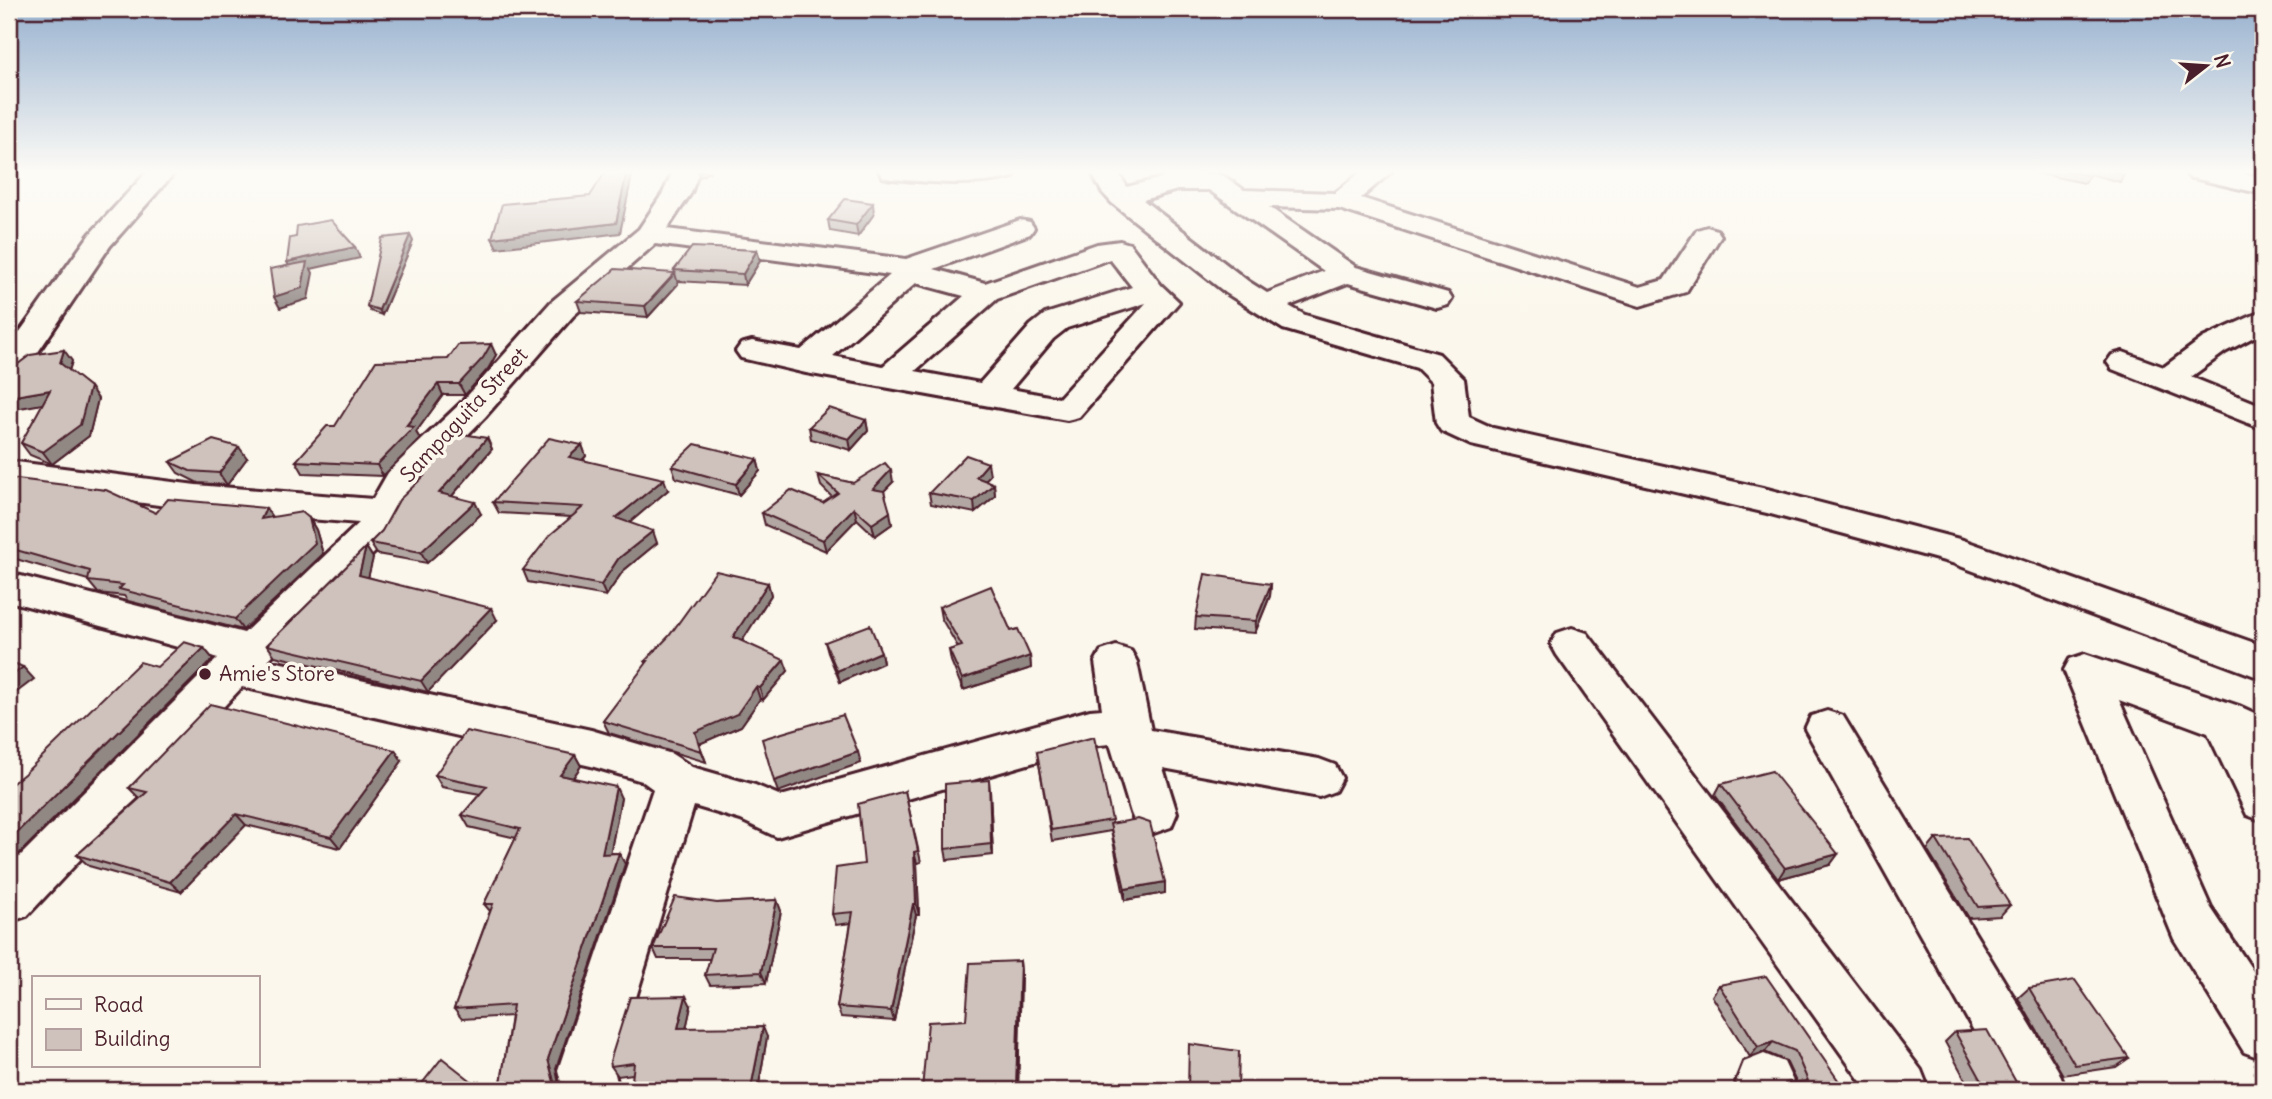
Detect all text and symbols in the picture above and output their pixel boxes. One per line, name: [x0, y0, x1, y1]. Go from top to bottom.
north arrow: [2170, 32, 2240, 102]
text: N: [2209, 51, 2236, 71]
street label: Sampaguita Street: [394, 342, 533, 488]
place label: Amie's Store: [219, 660, 335, 687]
marker: Amie's Store: [197, 666, 213, 682]
legend: [32, 976, 259, 1068]
text: Road: [94, 991, 143, 1018]
text: Building: [94, 1025, 170, 1052]

